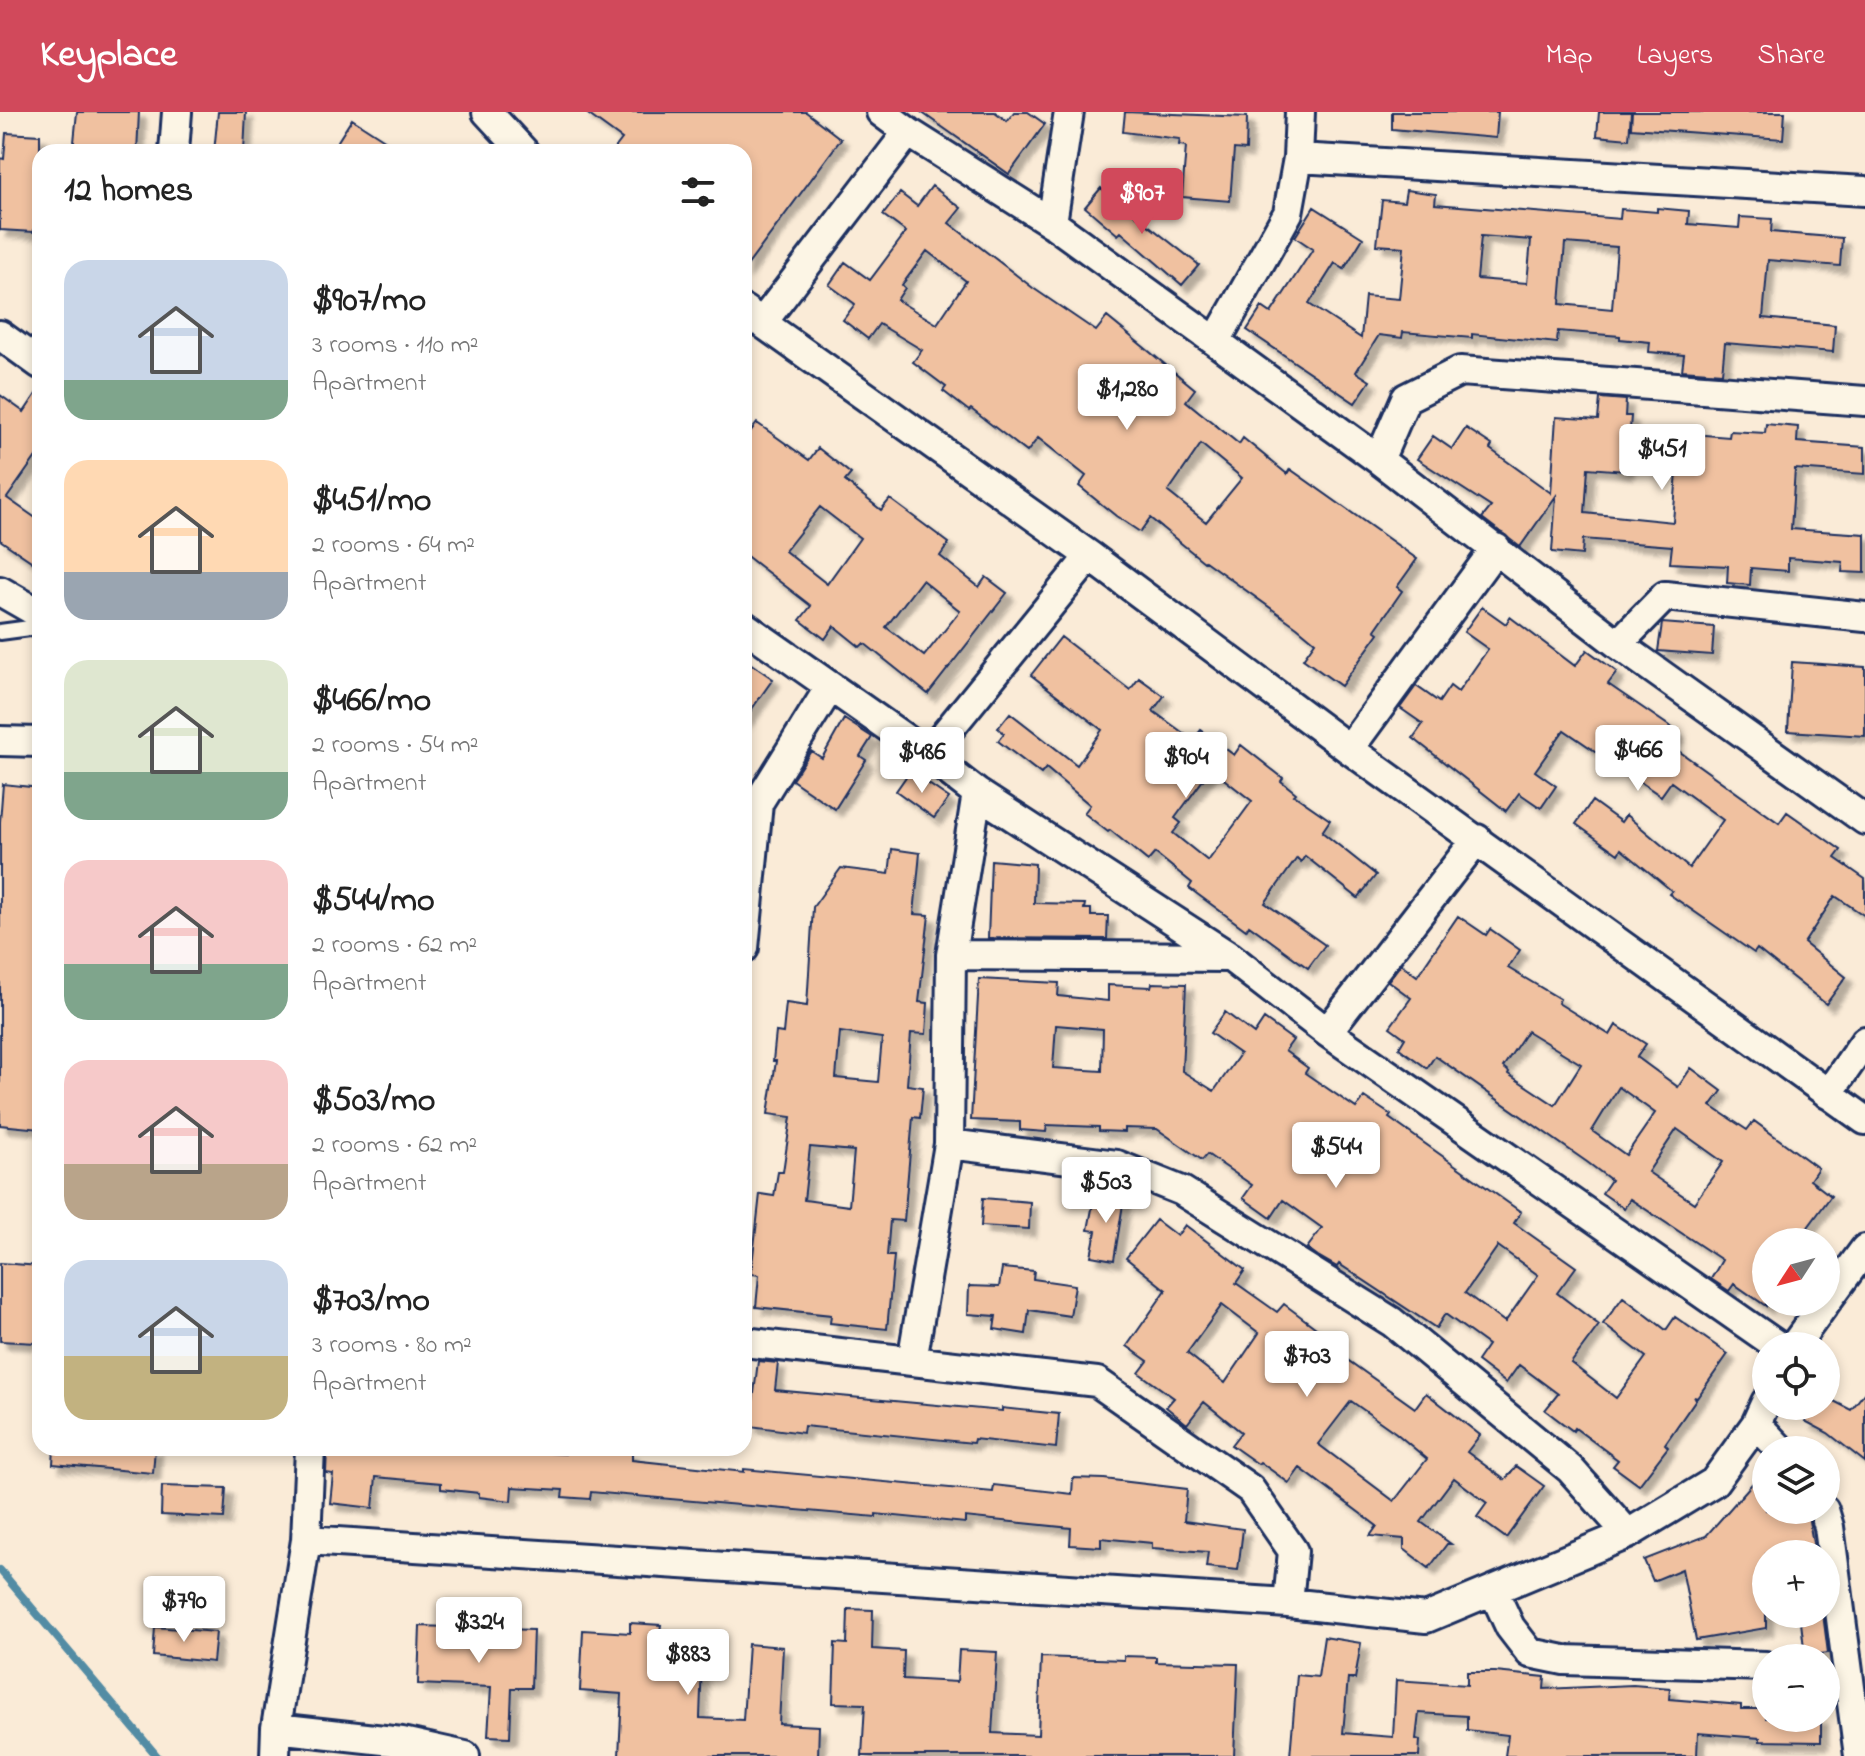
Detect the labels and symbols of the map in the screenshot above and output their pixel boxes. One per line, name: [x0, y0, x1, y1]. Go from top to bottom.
pin: $907: [1095, 168, 1189, 236]
pin: $1,280: [1062, 364, 1192, 432]
pin: $451: [1615, 424, 1709, 492]
pin: $466: [1591, 725, 1685, 793]
pin: $486: [875, 727, 969, 795]
pin: $904: [1139, 732, 1233, 800]
pin: $544: [1289, 1122, 1383, 1190]
pin: $503: [1059, 1157, 1153, 1225]
north arrow: [1752, 1228, 1840, 1316]
pin: $703: [1260, 1331, 1354, 1399]
pin: $790: [137, 1576, 231, 1644]
pin: $324: [432, 1597, 526, 1665]
pin: $883: [641, 1629, 735, 1697]

